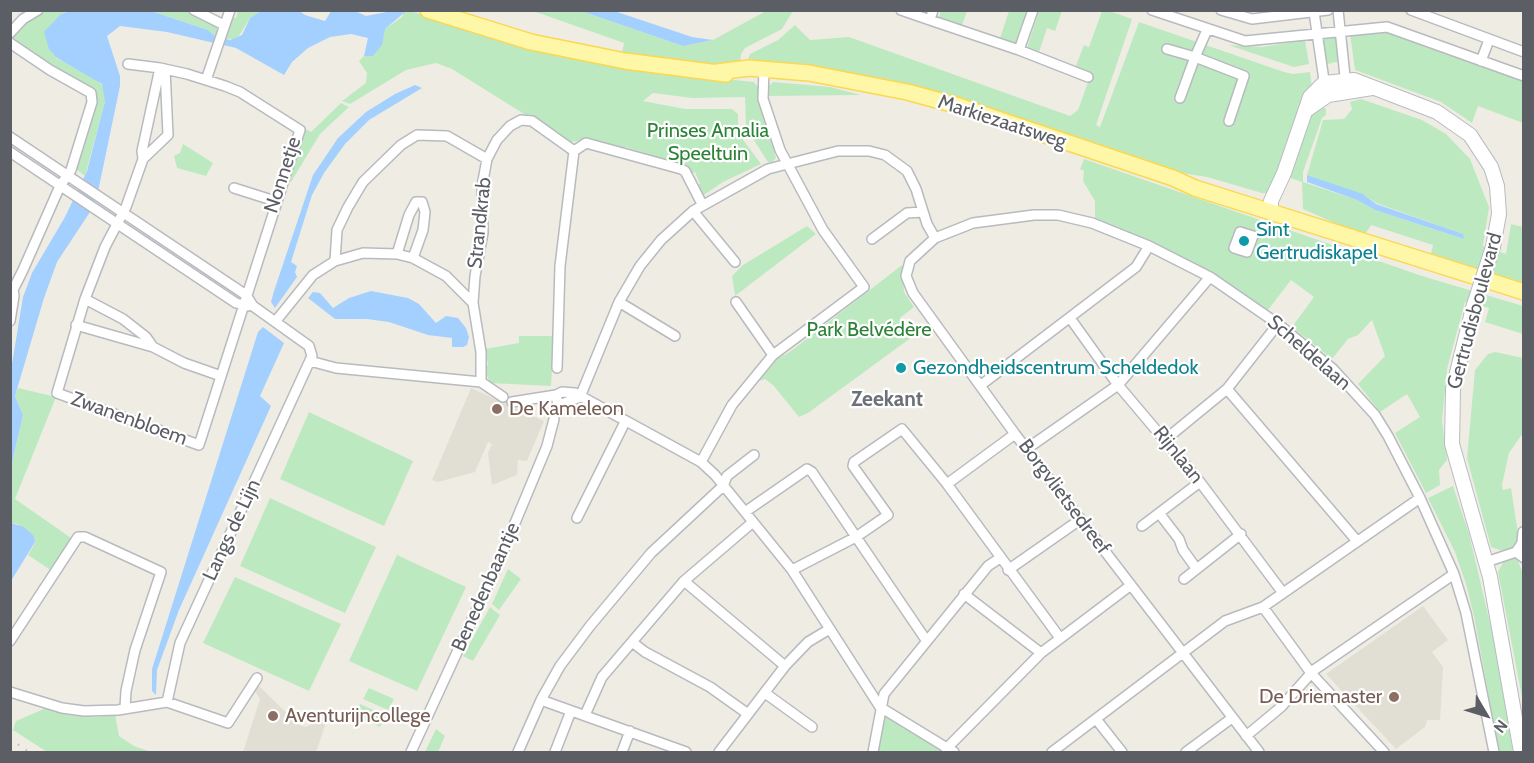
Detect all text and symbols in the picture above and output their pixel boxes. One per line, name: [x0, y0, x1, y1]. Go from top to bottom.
street label: Markiezaatsweg: [935, 90, 1069, 154]
park label: Prinses Amalia Speeltuin: [647, 119, 769, 166]
street label: Nonnetje: [259, 134, 307, 216]
street label: Strandkrab: [463, 176, 497, 270]
place label: Sint Gertrudiskapel: [1256, 218, 1378, 265]
street label: Gertrudisboulevard: [1443, 230, 1507, 392]
marker: Sint Gertrudiskapel: [1237, 234, 1251, 248]
street label: Scheldelaan: [1262, 310, 1356, 396]
park label: Park Belvédère: [807, 318, 931, 342]
place label: Gezondheidscentrum Scheldedok: [913, 356, 1198, 380]
marker: Gezondheidscentrum Scheldedok: [894, 361, 908, 375]
street label: Zwanenbloem: [68, 387, 190, 451]
district label: Zeekant: [851, 387, 923, 413]
place label: De Kameleon: [509, 397, 624, 421]
marker: De Kameleon: [490, 402, 504, 416]
street label: Rijnlaan: [1148, 422, 1208, 488]
street label: Borgvlietsedreef: [1013, 435, 1115, 559]
street label: Langs de Lijn: [198, 476, 266, 584]
street label: Benedenbaantje: [447, 519, 525, 655]
place label: De Driemaster: [1259, 685, 1382, 709]
north arrow: [1456, 685, 1516, 745]
marker: De Driemaster: [1387, 690, 1401, 704]
place label: Aventurijncollege: [285, 704, 430, 728]
marker: Aventurijncollege: [266, 709, 280, 723]
text: N: [1490, 716, 1512, 737]

